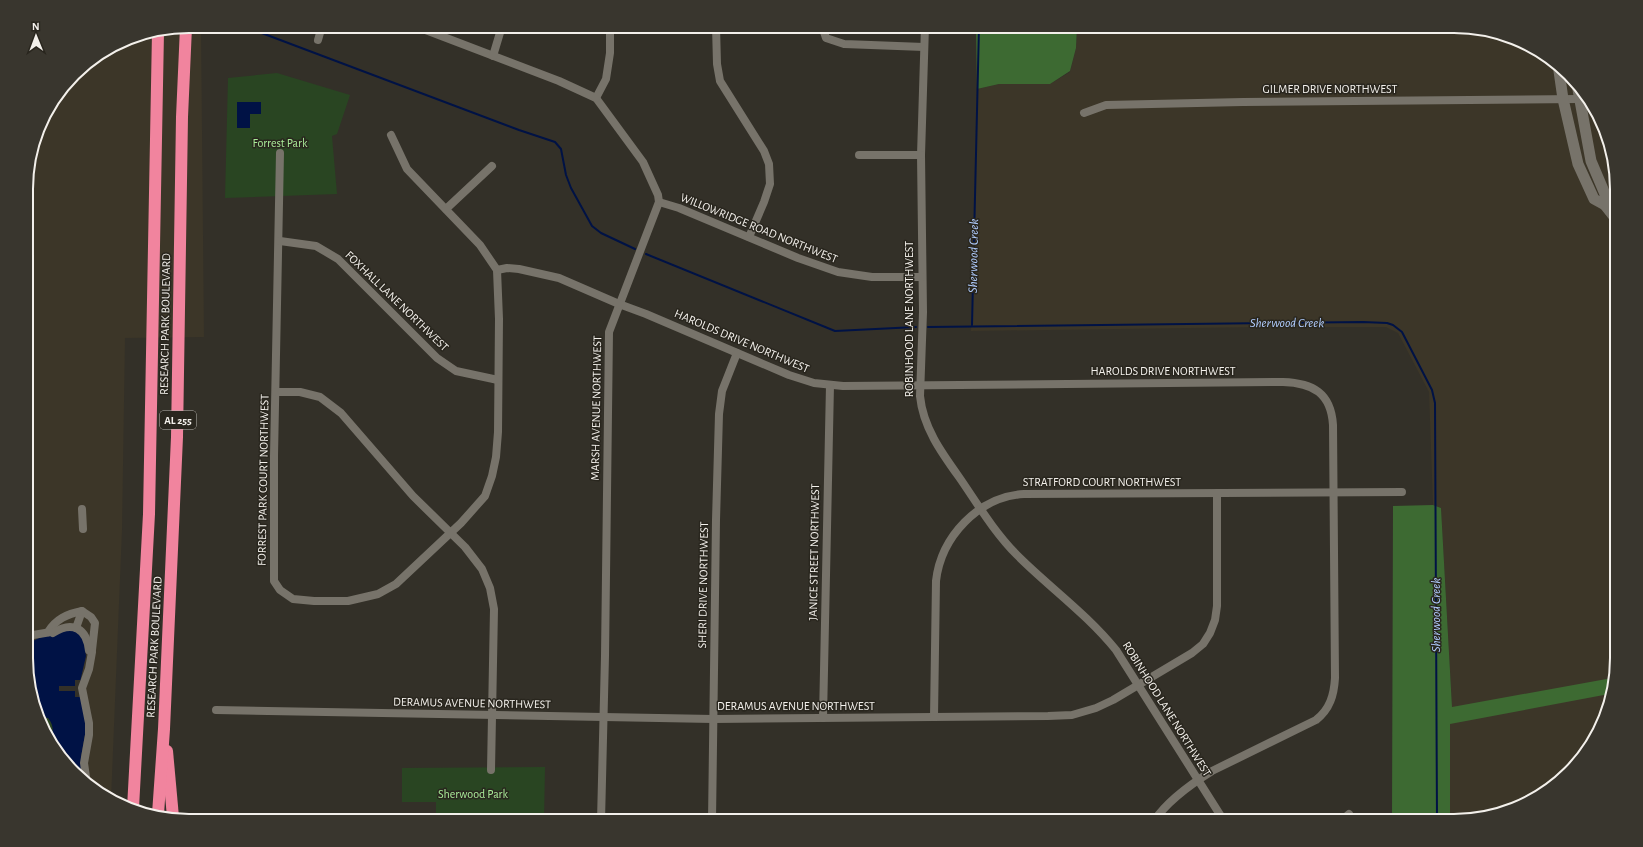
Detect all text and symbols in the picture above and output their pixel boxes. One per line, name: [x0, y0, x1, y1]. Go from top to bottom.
north arrow: [16, 16, 56, 56]
text: N: [32, 21, 40, 32]
street label: GILMER DRIVE NORTHWEST: [1263, 83, 1398, 95]
park label: Forrest Park: [253, 137, 308, 149]
street label: WILLOWRIDGE ROAD NORTHWEST: [679, 191, 839, 265]
water label: Sherwood Creek: [967, 219, 981, 293]
street label: ROBINHOOD LANE NORTHWEST: [903, 241, 915, 397]
street label: FOXHALL LANE NORTHWEST: [343, 249, 451, 353]
street label: RESEARCH PARK BOULEVARD: [158, 253, 172, 395]
street label: HAROLDS DRIVE NORTHWEST: [673, 307, 811, 375]
water label: Sherwood Creek: [1250, 317, 1324, 330]
street label: MARSH AVENUE NORTHWEST: [589, 335, 603, 481]
street label: HAROLDS DRIVE NORTHWEST: [1090, 365, 1236, 377]
street label: FORREST PARK COURT NORTHWEST: [255, 394, 271, 566]
road number: AL 255: [160, 411, 196, 429]
street label: STRATFORD COURT NORTHWEST: [1023, 476, 1181, 488]
street label: JANICE STREET NORTHWEST: [807, 483, 821, 621]
street label: SHERI DRIVE NORTHWEST: [696, 521, 710, 649]
street label: RESEARCH PARK BOULEVARD: [144, 576, 164, 718]
water label: Sherwood Creek: [1430, 578, 1443, 652]
street label: ROBINHOOD LANE NORTHWEST: [1120, 639, 1214, 779]
street label: DERAMUS AVENUE NORTHWEST: [393, 696, 551, 710]
street label: DERAMUS AVENUE NORTHWEST: [717, 700, 875, 712]
park label: Sherwood Park: [438, 788, 508, 800]

